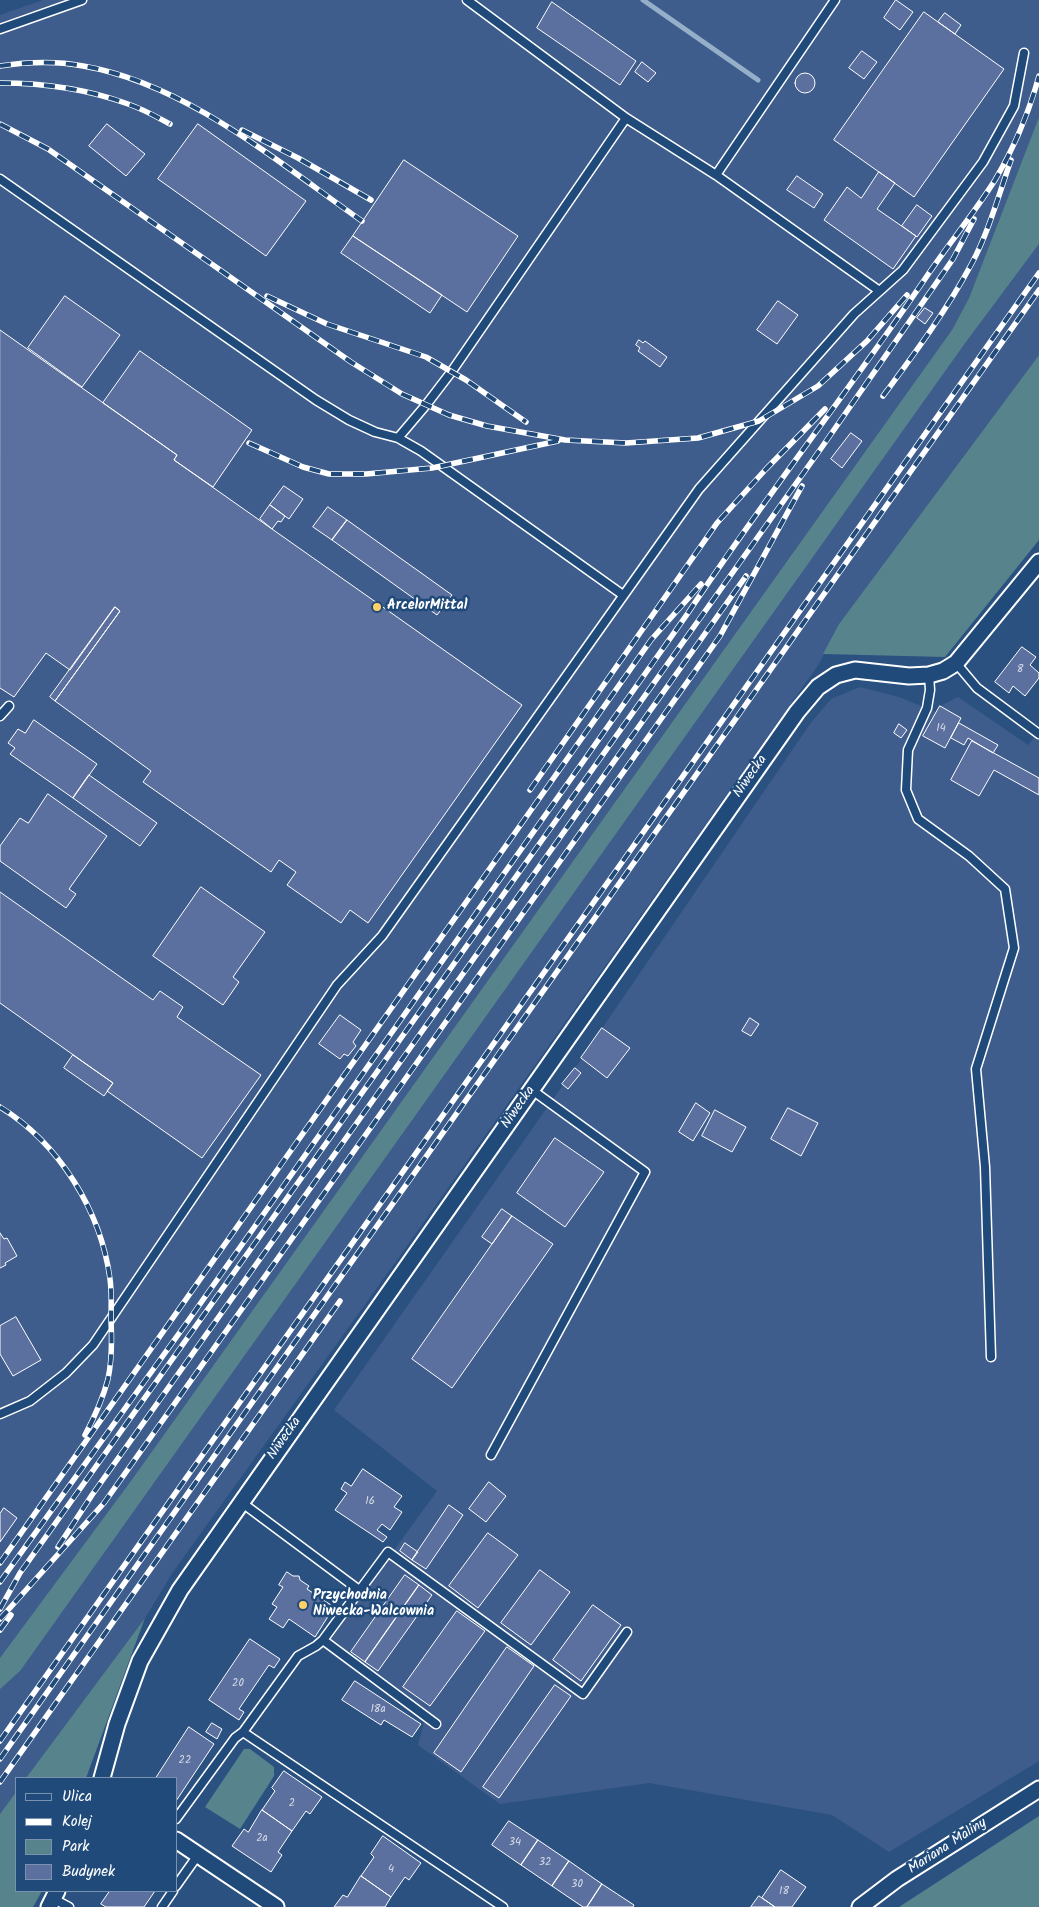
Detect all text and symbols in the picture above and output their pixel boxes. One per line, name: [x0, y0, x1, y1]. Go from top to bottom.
place label: ArcelorMittal: [387, 599, 467, 615]
marker: ArcelorMittal: [371, 601, 383, 613]
house number: 8: [1017, 663, 1023, 677]
house number: 14: [936, 722, 946, 736]
street label: Niwecka: [730, 753, 772, 801]
street label: Niwecka: [498, 1084, 540, 1132]
street label: Niwecka: [264, 1415, 306, 1463]
house number: 16: [365, 1495, 375, 1509]
place label: Przychodnia Niwecka-Walcownia: [313, 1589, 434, 1621]
marker: Przychodnia Niwecka-Walcownia: [297, 1599, 309, 1611]
house number: 20: [232, 1677, 244, 1691]
house number: 18a: [370, 1703, 386, 1717]
house number: 22: [179, 1754, 191, 1768]
legend: [15, 1777, 178, 1892]
text: Ulica: [62, 1785, 92, 1809]
house number: 2: [289, 1797, 295, 1811]
text: Kolej: [62, 1810, 92, 1834]
street label: Mariana Maliny: [906, 1815, 990, 1879]
house number: 2a: [256, 1832, 268, 1846]
text: Park: [62, 1835, 89, 1859]
house number: 34: [509, 1836, 521, 1850]
house number: 32: [539, 1856, 551, 1870]
text: Budynek: [62, 1860, 115, 1884]
house number: 4: [388, 1863, 394, 1877]
house number: 30: [571, 1878, 583, 1892]
house number: 18: [779, 1885, 789, 1899]

